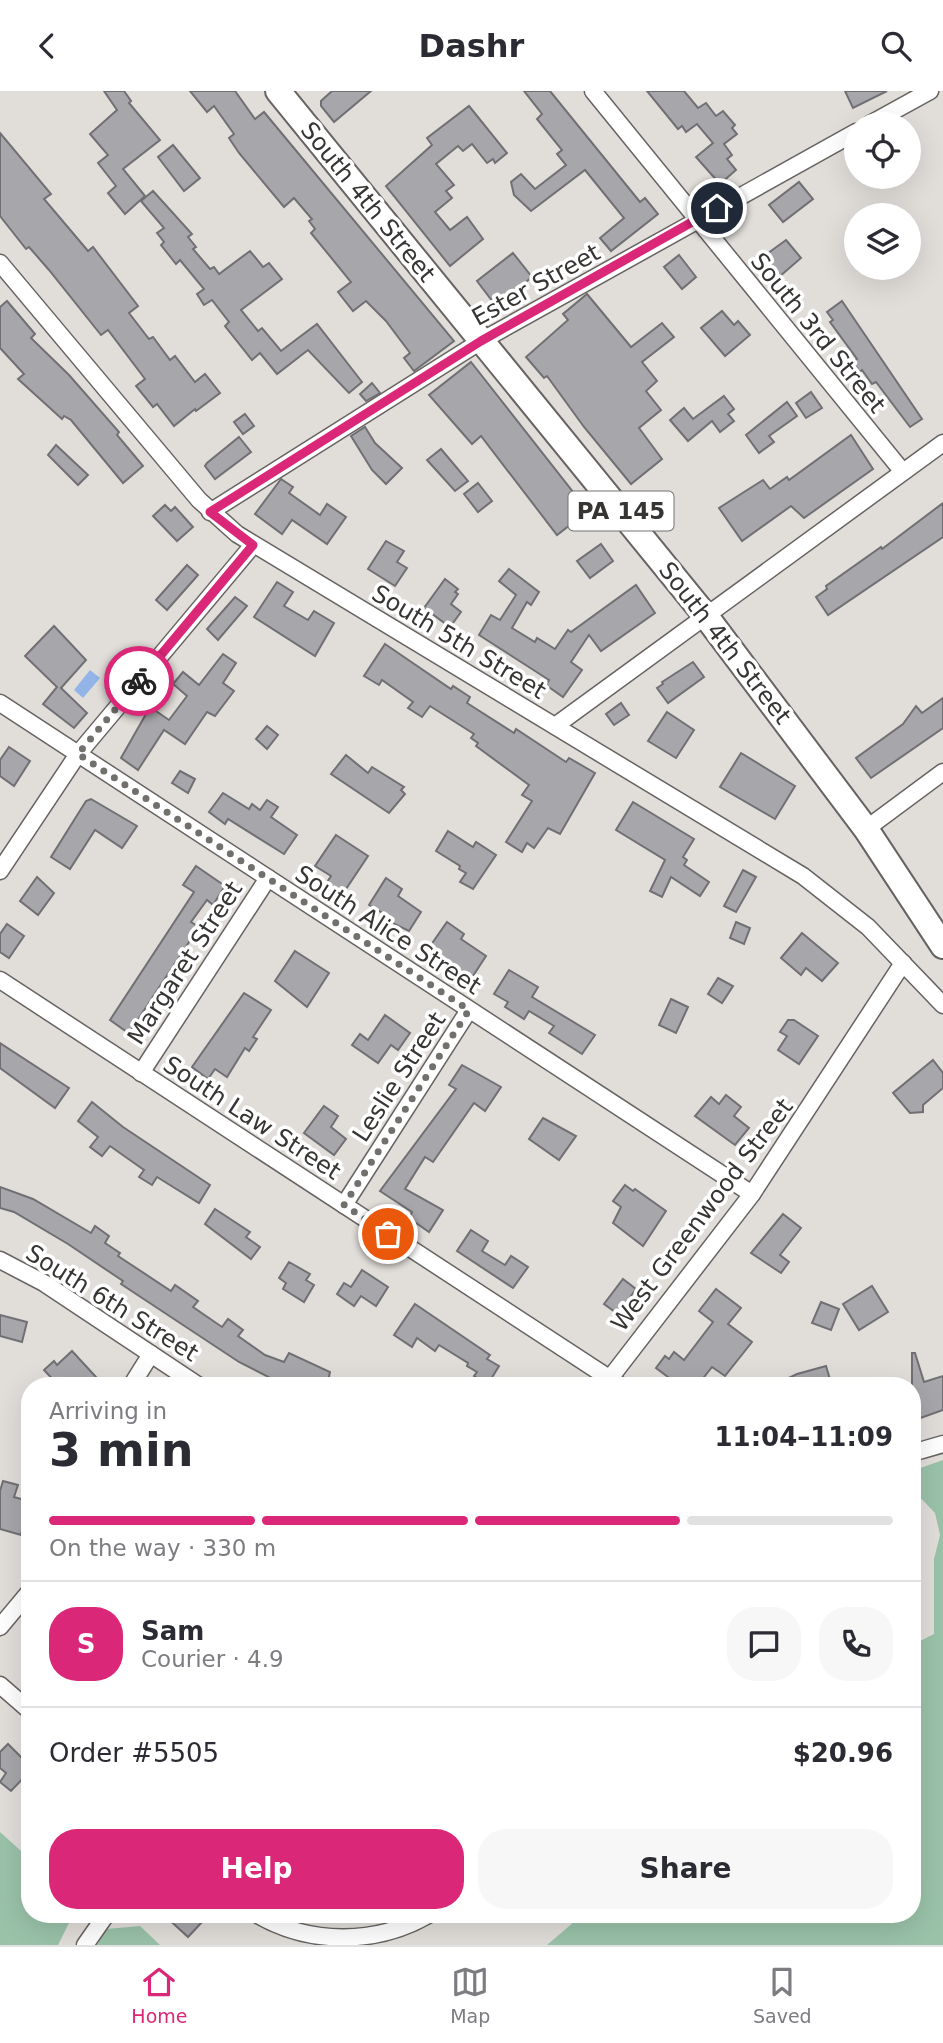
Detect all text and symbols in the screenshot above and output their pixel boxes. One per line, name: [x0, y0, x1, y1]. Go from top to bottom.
icon: back: [28, 27, 66, 65]
text: Dashr: [419, 27, 524, 65]
icon: search: [877, 27, 915, 65]
map controls: [844, 112, 921, 280]
button: locate: [844, 112, 921, 189]
street label: South 4th Street: [295, 116, 441, 288]
pin: [687, 178, 747, 238]
icon: home: [698, 189, 736, 227]
button: layers: [844, 203, 921, 280]
street label: Ester Street: [467, 238, 605, 332]
street label: South 3rd Street: [745, 247, 891, 419]
road number: PA 145: [568, 491, 674, 531]
street label: South 4th Street: [653, 556, 797, 730]
street label: South 5th Street: [367, 579, 551, 705]
courier: [104, 646, 174, 716]
icon: bike: [120, 662, 158, 700]
street label: South Alice Street: [290, 860, 486, 1000]
street label: Margaret Street: [122, 876, 248, 1050]
street label: Leslie Street: [347, 1007, 451, 1147]
street label: South Law Street: [158, 1050, 346, 1186]
street label: West Greenwood Street: [605, 1093, 799, 1337]
pin: [358, 1204, 418, 1264]
icon: bag: [369, 1215, 407, 1253]
street label: South 6th Street: [21, 1239, 203, 1367]
text: Arriving in: [49, 1398, 167, 1424]
text: 11:04–11:09: [714, 1422, 893, 1452]
text: 3 min: [49, 1423, 193, 1477]
text: On the way · 330 m: [49, 1535, 276, 1561]
button: chat: [727, 1607, 801, 1681]
button: phone: [819, 1607, 893, 1681]
text: Sam: [141, 1616, 204, 1646]
text: S: [77, 1629, 95, 1659]
text: Courier · 4.9: [141, 1646, 284, 1672]
text: Order #5505: [49, 1738, 219, 1768]
text: $20.96: [793, 1738, 893, 1768]
button: Help: [49, 1829, 464, 1909]
button: Share: [478, 1829, 893, 1909]
tab: Home: [131, 1963, 187, 2027]
tab: Map: [450, 1963, 490, 2027]
tab: Saved: [753, 1963, 812, 2027]

